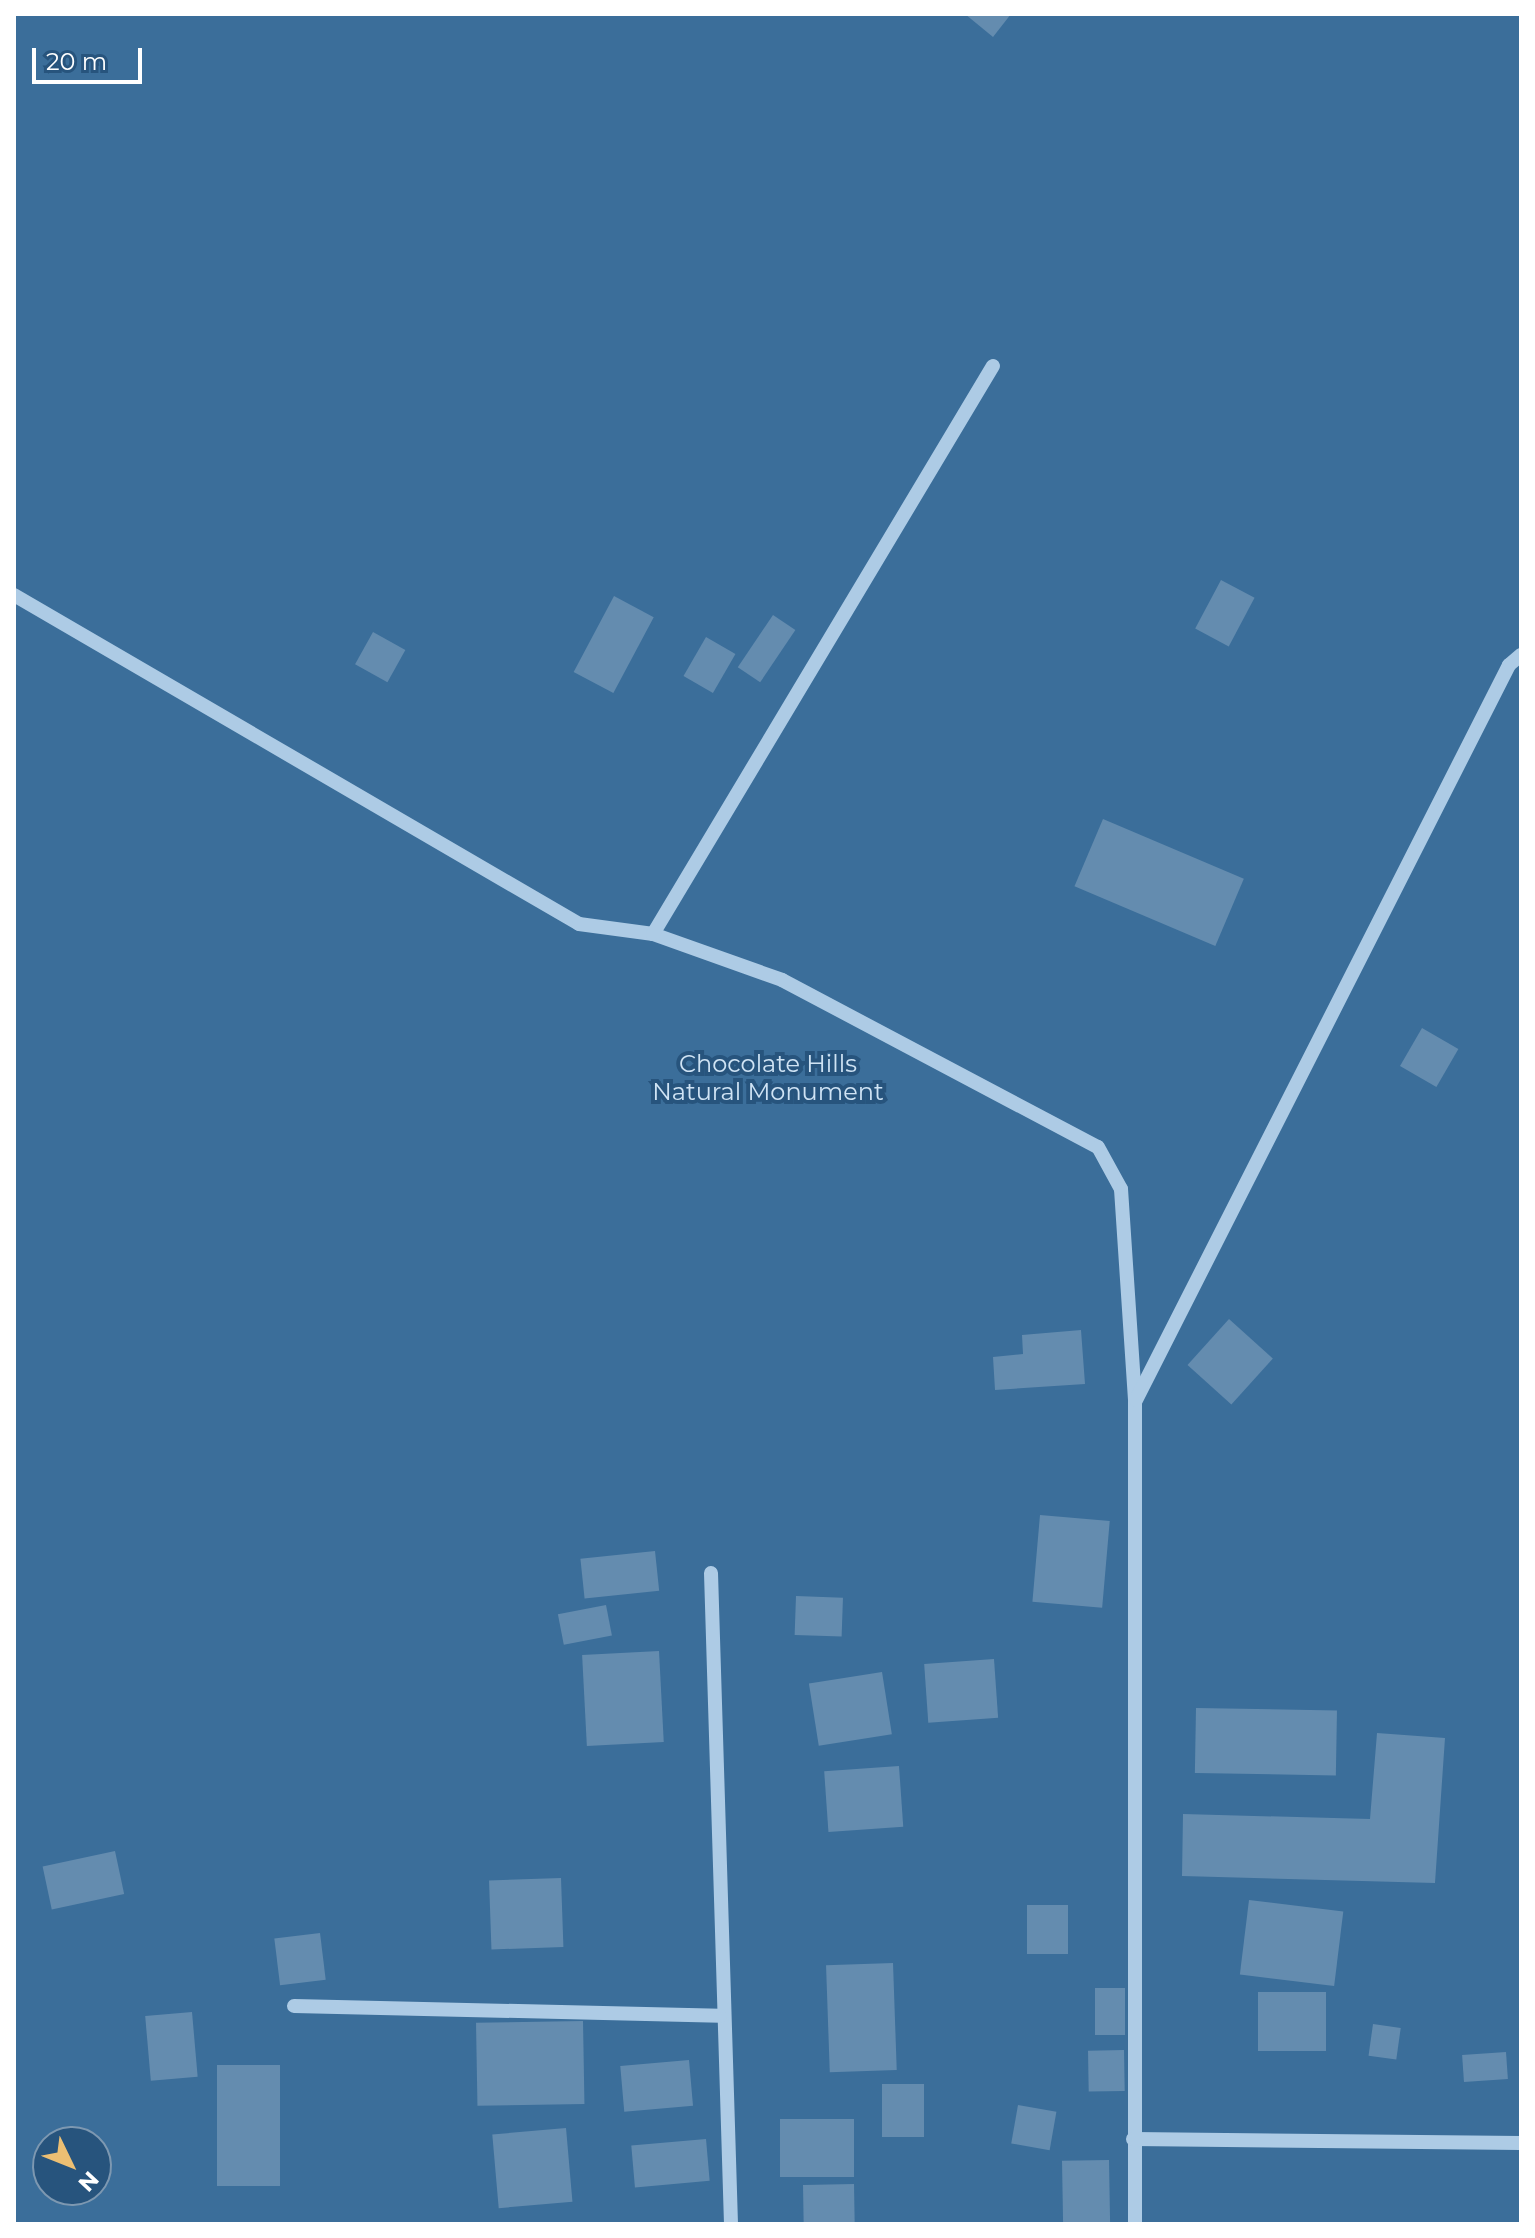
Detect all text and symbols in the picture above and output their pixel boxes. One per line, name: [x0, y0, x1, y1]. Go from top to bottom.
scale bar: [36, 32, 146, 82]
text: 20 m: [46, 47, 107, 76]
park label: Chocolate Hills Natural Monument: [652, 1050, 884, 1106]
north arrow: [32, 2126, 112, 2206]
text: N: [73, 2166, 104, 2197]

